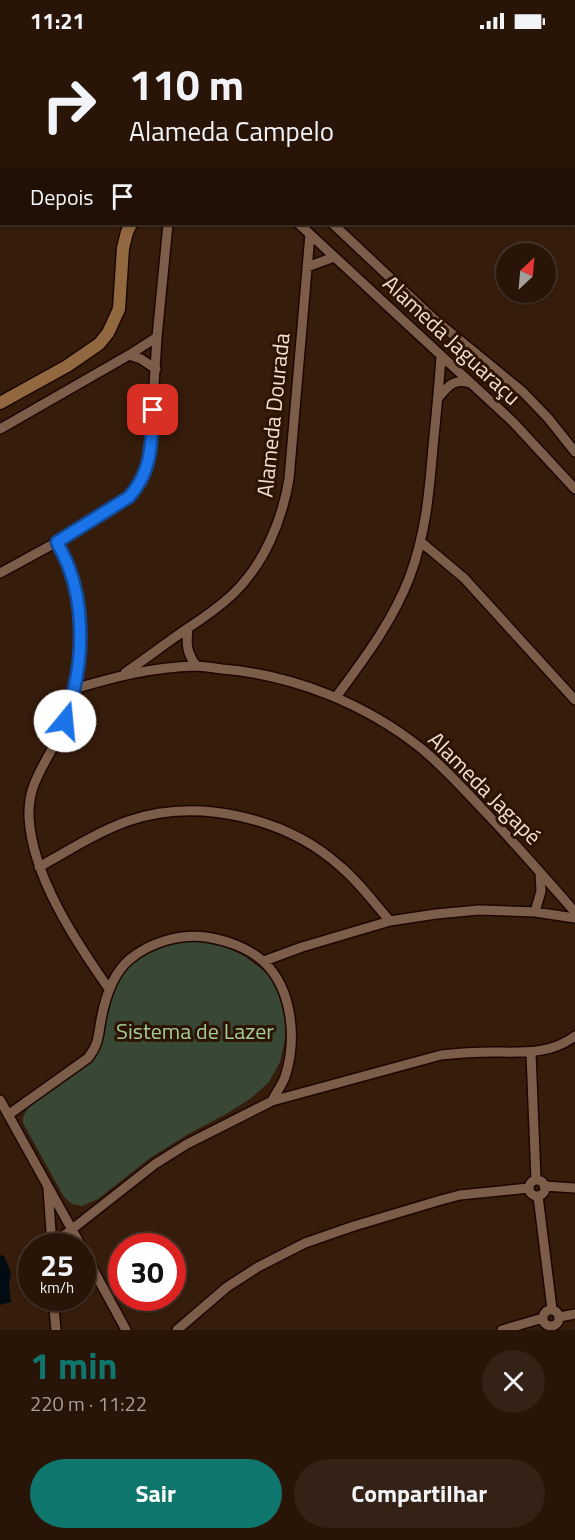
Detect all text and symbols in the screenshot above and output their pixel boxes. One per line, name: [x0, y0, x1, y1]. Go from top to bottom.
text: 11:21: [30, 4, 85, 38]
text: 110 m: [129, 52, 244, 116]
icon: right: [30, 66, 108, 144]
text: Alameda Campelo: [129, 110, 334, 151]
text: Depois: [30, 180, 94, 214]
icon: arrive: [106, 180, 139, 213]
north arrow: [496, 243, 556, 303]
map controls: [496, 243, 556, 303]
street label: Alameda Jaguaraçu: [375, 267, 529, 413]
street label: Alameda Dourada: [247, 331, 299, 499]
pin: [127, 384, 178, 435]
icon: arrive: [136, 393, 169, 426]
position arrow: [33, 689, 97, 753]
street label: Alameda Jagapé: [420, 723, 550, 853]
park label: Sistema de Lazer: [116, 1014, 274, 1048]
speed limit sign: 30: [108, 1233, 186, 1311]
text: 25: [40, 1242, 74, 1288]
text: km/h: [40, 1276, 74, 1299]
text: 1 min: [30, 1338, 117, 1393]
button: close: [482, 1350, 545, 1413]
text: 220 m · 11:22: [30, 1388, 147, 1419]
button: Sair: [30, 1459, 282, 1528]
button: Compartilhar: [294, 1459, 545, 1528]

